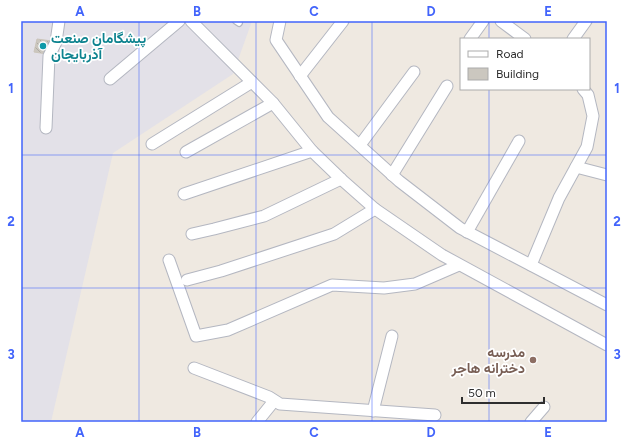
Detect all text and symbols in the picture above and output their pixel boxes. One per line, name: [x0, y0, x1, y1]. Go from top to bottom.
text: A: [75, 4, 85, 19]
text: B: [193, 4, 201, 19]
text: C: [309, 4, 319, 19]
text: D: [426, 4, 436, 19]
text: E: [544, 4, 552, 19]
place label: پیشگامان صنعت آذربایجان: [51, 30, 146, 63]
legend: [460, 38, 590, 90]
marker: پیشگامان صنعت آذربایجان: [38, 41, 48, 51]
text: Road: [496, 47, 524, 61]
text: Building: [496, 67, 539, 81]
text: 1: [8, 81, 14, 96]
text: 1: [614, 81, 620, 96]
text: 2: [7, 214, 15, 229]
text: 2: [613, 214, 621, 229]
place label: مدرسه دخترانه هاجر: [451, 344, 525, 377]
text: 3: [7, 347, 15, 362]
text: 3: [613, 347, 621, 362]
marker: مدرسه دخترانه هاجر: [528, 355, 538, 365]
scale bar: [462, 379, 544, 405]
text: 50 m: [468, 386, 496, 400]
text: A: [75, 425, 85, 440]
text: B: [193, 425, 201, 440]
text: C: [309, 425, 319, 440]
text: D: [426, 425, 436, 440]
text: E: [544, 425, 552, 440]

